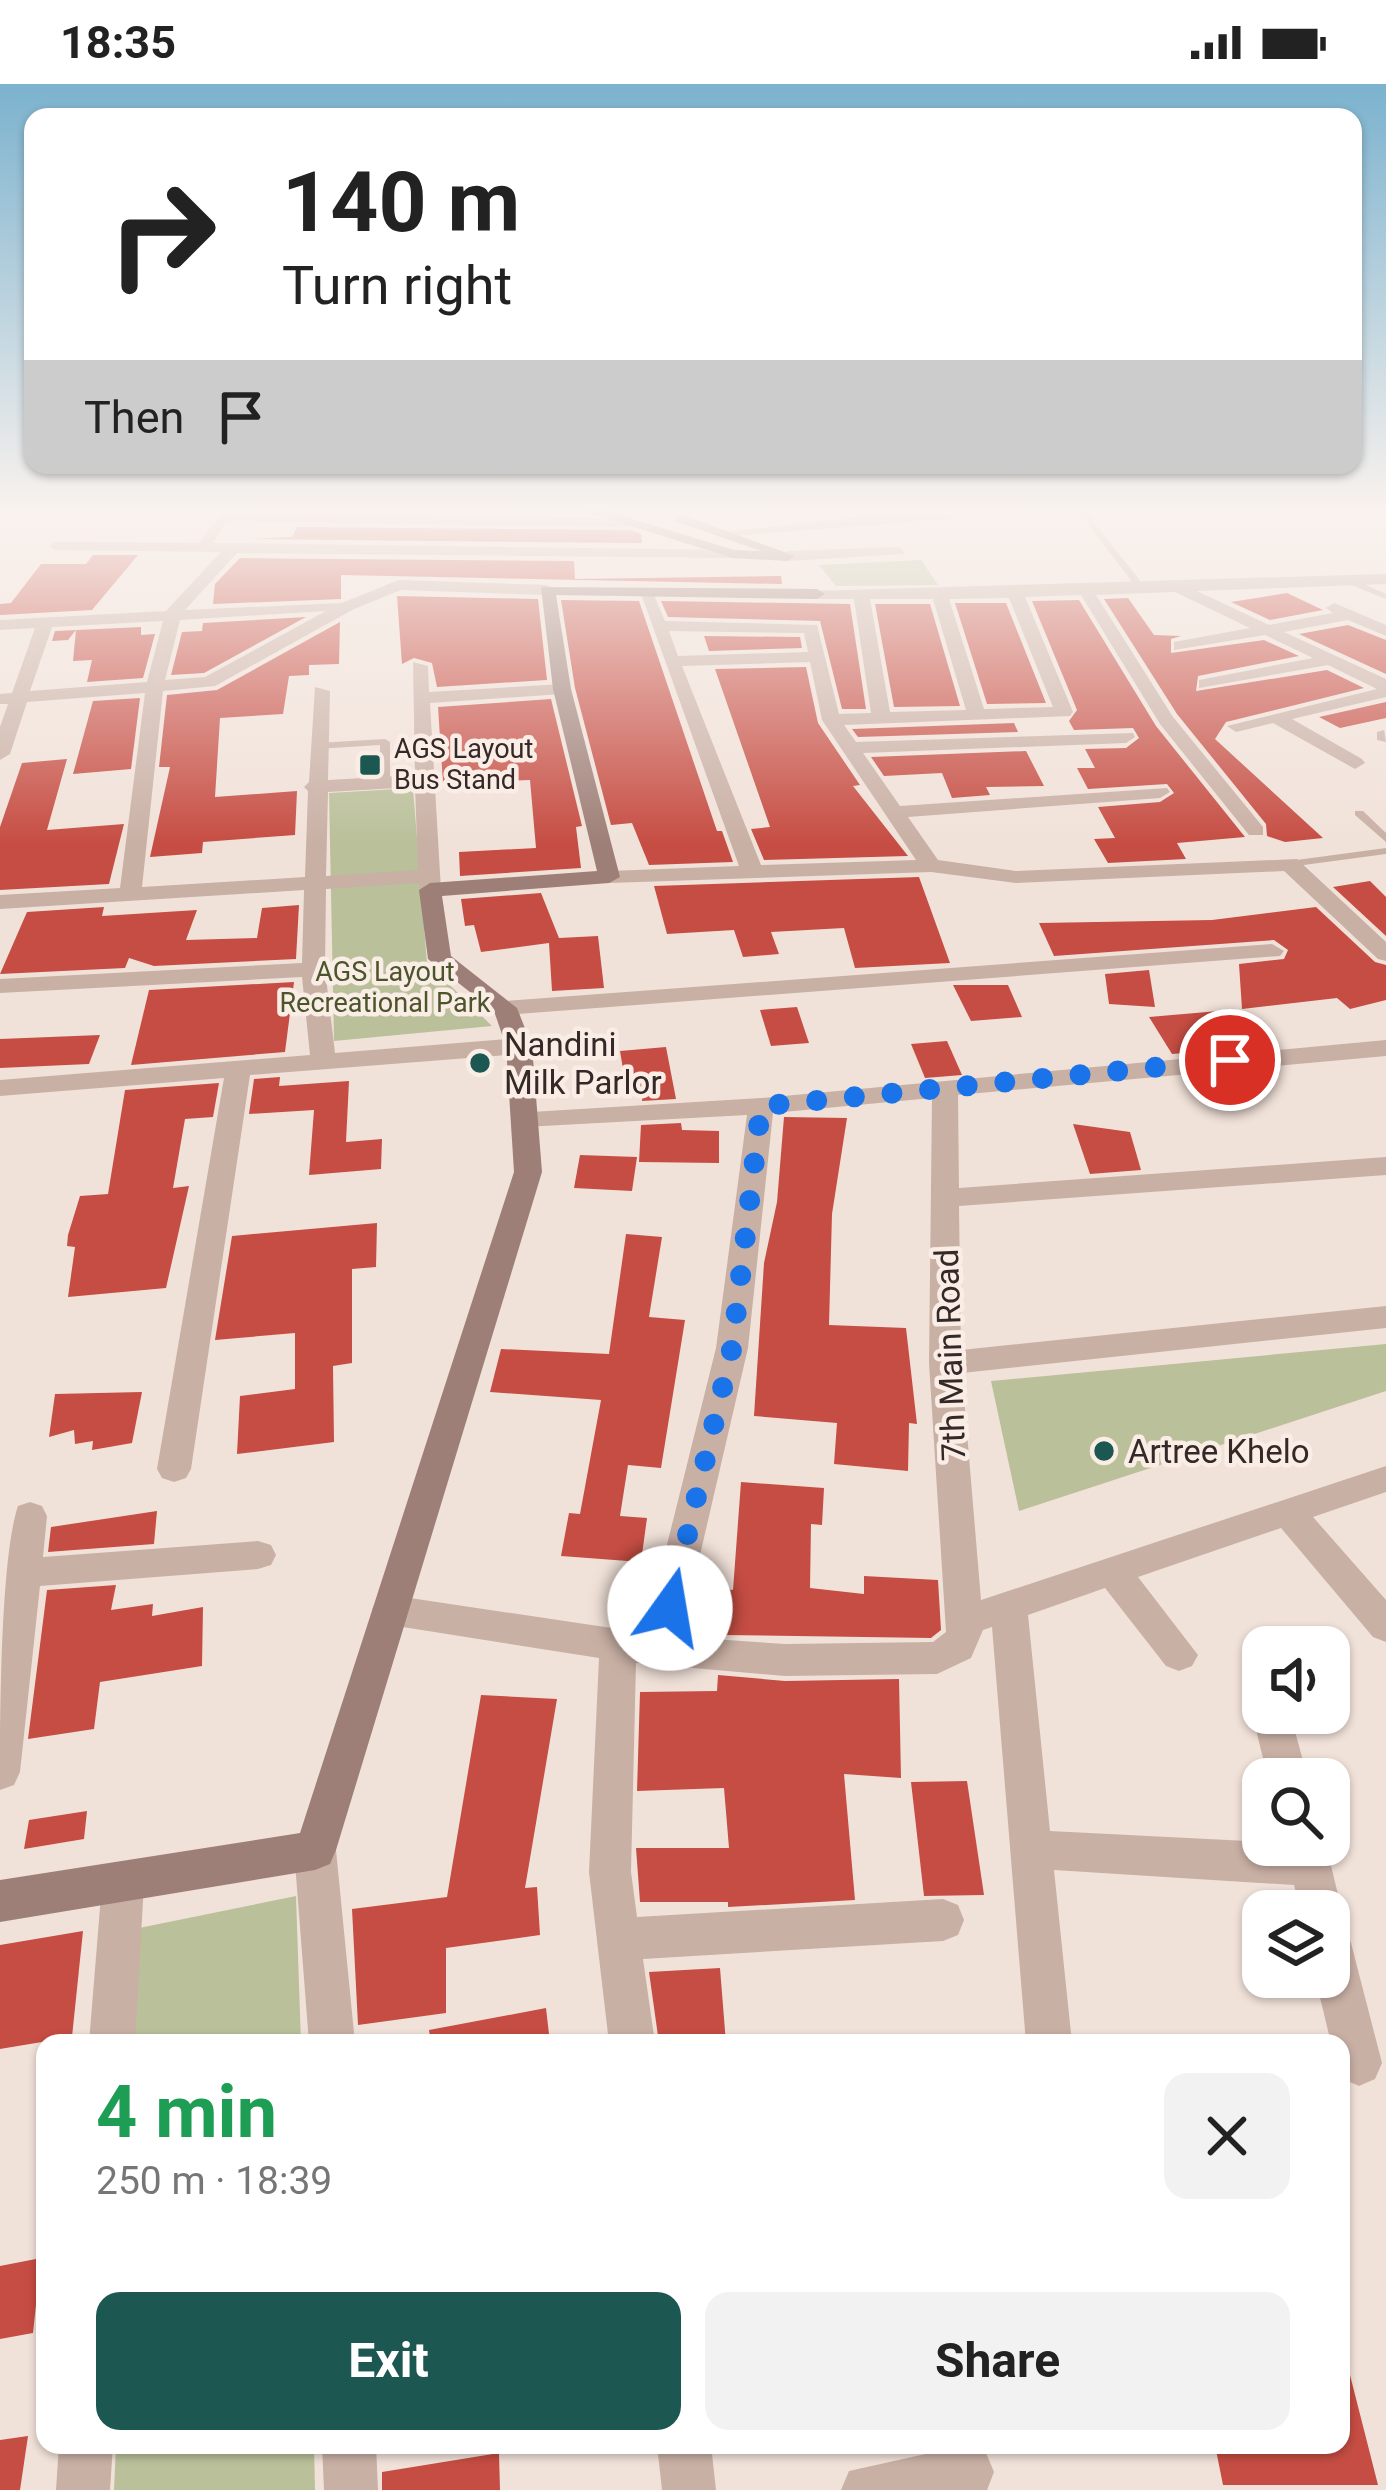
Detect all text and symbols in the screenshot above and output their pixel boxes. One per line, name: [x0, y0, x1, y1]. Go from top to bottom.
text: 18:35: [60, 16, 176, 69]
text: 140 m: [282, 153, 520, 252]
icon: right: [84, 156, 240, 312]
text: Turn right: [282, 254, 512, 317]
icon: arrive: [208, 384, 274, 450]
text: Then: [84, 391, 184, 444]
place label: AGS Layout Bus Stand: [394, 733, 533, 796]
marker: AGS Layout Bus Stand: [357, 752, 383, 778]
park label: AGS Layout Recreational Park: [279, 956, 491, 1019]
pin: [1179, 1009, 1281, 1111]
place label: Nandini Milk Parlor: [504, 1025, 662, 1102]
icon: arrive: [1197, 1027, 1263, 1093]
marker: Nandini Milk Parlor: [467, 1050, 493, 1076]
street label: 7th Main Road: [927, 1248, 973, 1462]
place label: Artree Khelo: [1128, 1432, 1310, 1471]
marker: Artree Khelo: [1091, 1438, 1117, 1464]
position arrow: [607, 1545, 733, 1671]
map controls: [1242, 1626, 1350, 1998]
button: sound: [1242, 1626, 1350, 1734]
button: search: [1242, 1758, 1350, 1866]
button: layers: [1242, 1890, 1350, 1998]
text: 4 min: [96, 2070, 277, 2155]
button: close: [1164, 2073, 1290, 2199]
text: 250 m · 18:39: [96, 2158, 332, 2204]
button: Exit: [96, 2292, 681, 2430]
button: Share: [705, 2292, 1290, 2430]

